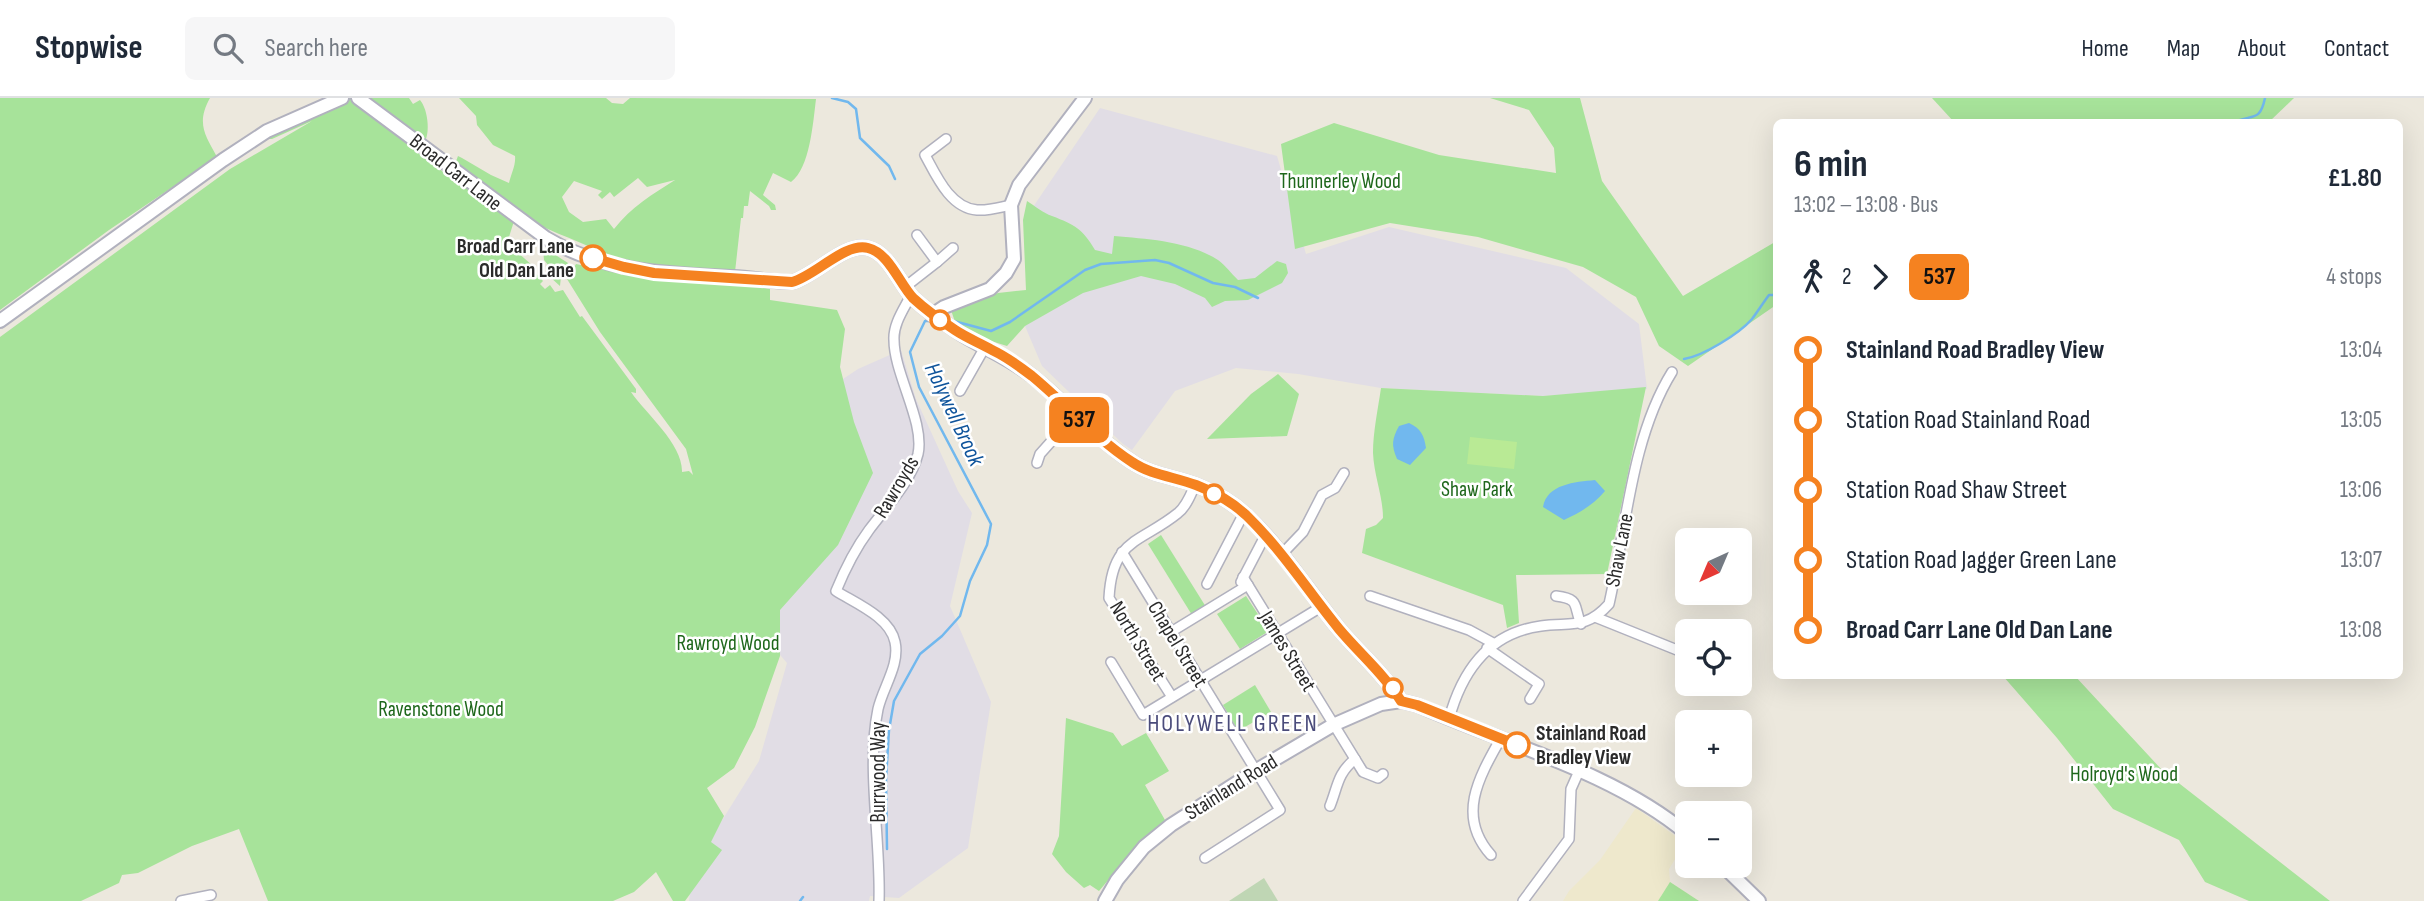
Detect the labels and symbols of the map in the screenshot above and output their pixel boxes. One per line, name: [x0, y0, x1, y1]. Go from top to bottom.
street label: Broad Carr Lane: [404, 129, 507, 216]
park label: Thunnerley Wood: [1279, 169, 1401, 194]
place label: Broad Carr Lane Old Dan Lane: [457, 234, 574, 283]
marker: Broad Carr Lane Old Dan Lane: [580, 245, 606, 271]
unlabelled marker: [930, 310, 950, 330]
water label: Holywell Brook: [918, 358, 991, 472]
line badge: 537: [1039, 397, 1119, 443]
street label: Rawroyds: [868, 452, 925, 523]
park label: Shaw Park: [1441, 477, 1513, 502]
unlabelled marker: [1204, 484, 1224, 504]
street label: Shaw Lane: [1600, 511, 1639, 589]
north arrow: [1675, 528, 1752, 606]
street label: North Street: [1104, 597, 1171, 686]
street label: Chapel Street: [1142, 597, 1213, 692]
street label: James Street: [1253, 606, 1321, 696]
park label: Rawroyd Wood: [677, 631, 779, 656]
unlabelled marker: [1383, 678, 1403, 698]
park label: Ravenstone Wood: [378, 697, 504, 722]
district label: HOLYWELL GREEN: [1147, 709, 1319, 738]
place label: Stainland Road Bradley View: [1536, 721, 1646, 770]
street label: Burrwood Way: [866, 722, 891, 822]
marker: Stainland Road Bradley View: [1504, 732, 1530, 758]
street label: Stainland Road: [1180, 749, 1282, 826]
park label: Holroyd's Wood: [2070, 762, 2178, 787]

